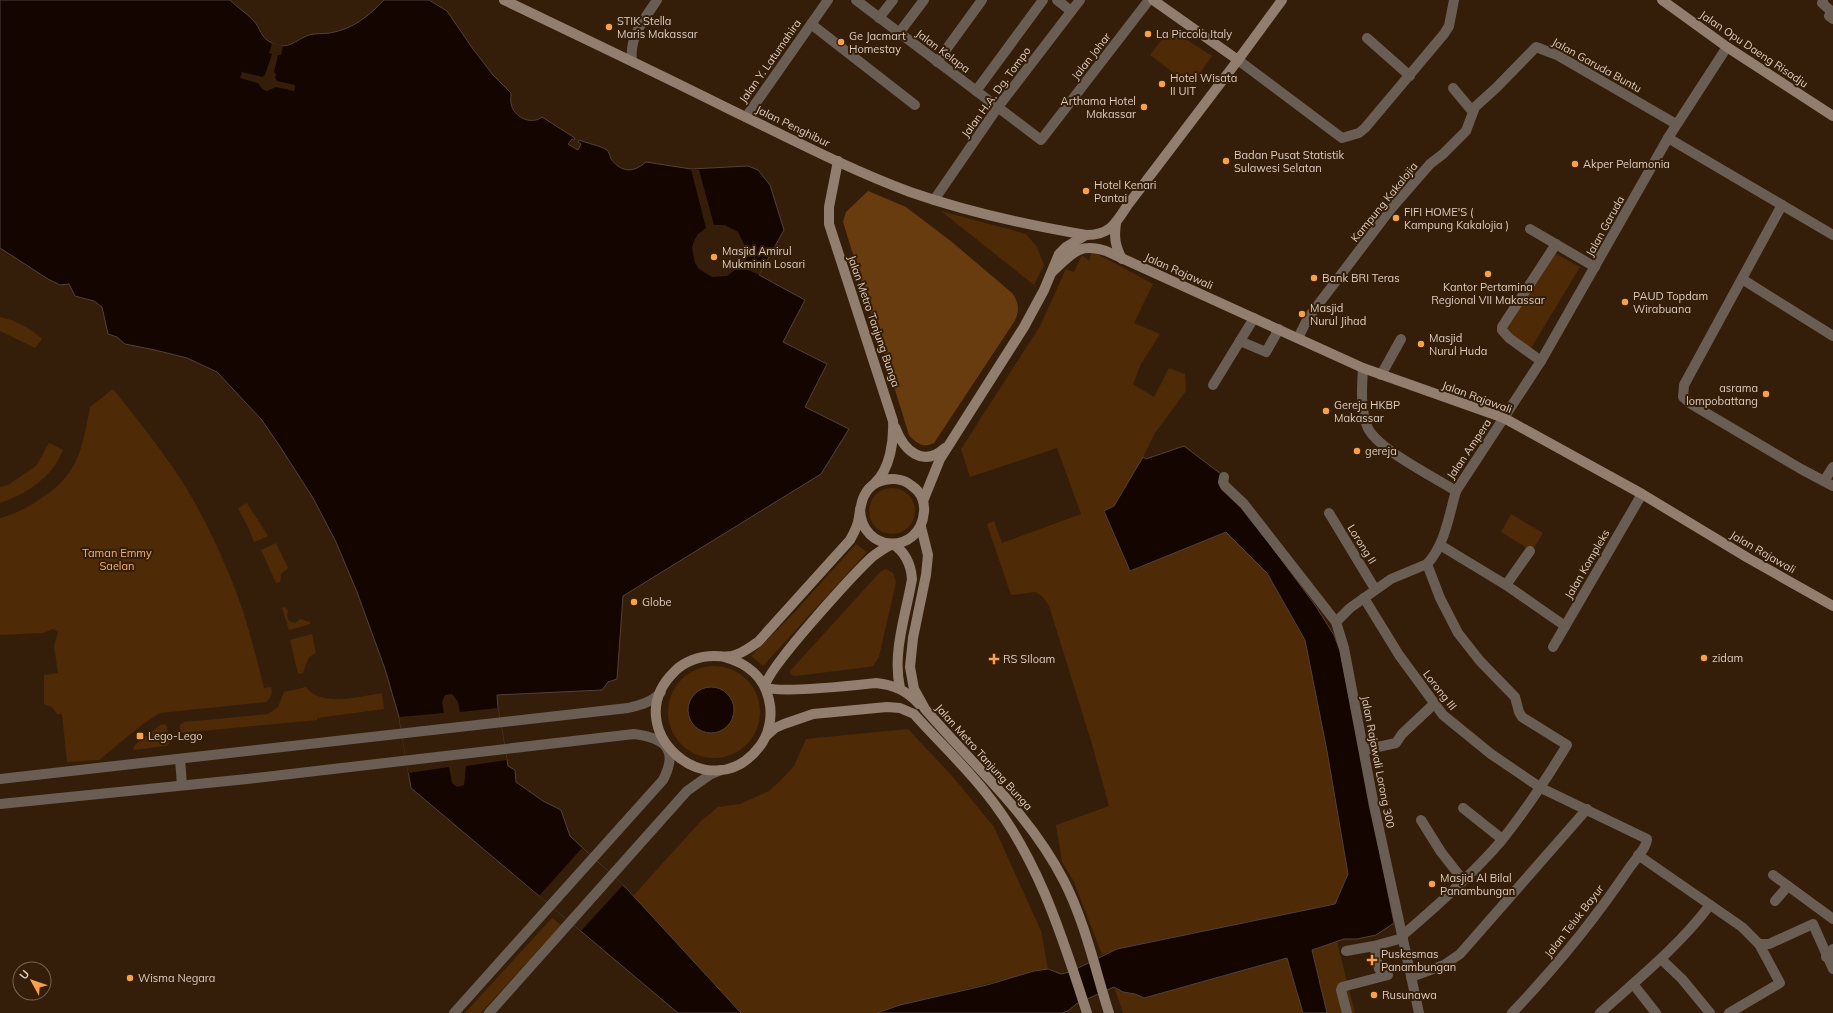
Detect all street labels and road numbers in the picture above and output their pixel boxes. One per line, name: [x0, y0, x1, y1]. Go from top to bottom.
street label: Jalan Opu Daeng Risadju: [1697, 8, 1811, 90]
street label: Jalan Y. Latumahira: [736, 17, 804, 105]
street label: Jalan Kelapa: [913, 26, 973, 76]
street label: Jalan Johar: [1068, 30, 1114, 82]
street label: Jalan Garuda Buntu: [1550, 35, 1644, 95]
street label: Jalan H.A. Dg. Tompo: [958, 44, 1034, 140]
street label: Jalan Penghibur: [754, 102, 832, 150]
street label: Kampung Kakalojia: [1348, 159, 1420, 245]
street label: Jalan Garuda: [1583, 193, 1627, 259]
street label: Jalan Rajawali: [1143, 250, 1215, 292]
street label: Jalan Metro Tanjung Bunga: [845, 253, 903, 389]
street label: Jalan Rajawali: [1440, 378, 1514, 416]
street label: Jalan Ampera: [1444, 416, 1494, 482]
street label: Lorong II: [1344, 522, 1380, 566]
street label: Jalan Kompleks: [1561, 527, 1613, 601]
street label: Jalan Rajawali: [1728, 528, 1798, 576]
street label: Lorong III: [1420, 667, 1460, 713]
street label: Jalan Rajawali Lorong 300: [1358, 695, 1398, 830]
street label: Jalan Metro Tanjung Bunga: [933, 701, 1035, 813]
street label: Jalan Teluk Bayur: [1541, 882, 1607, 960]

